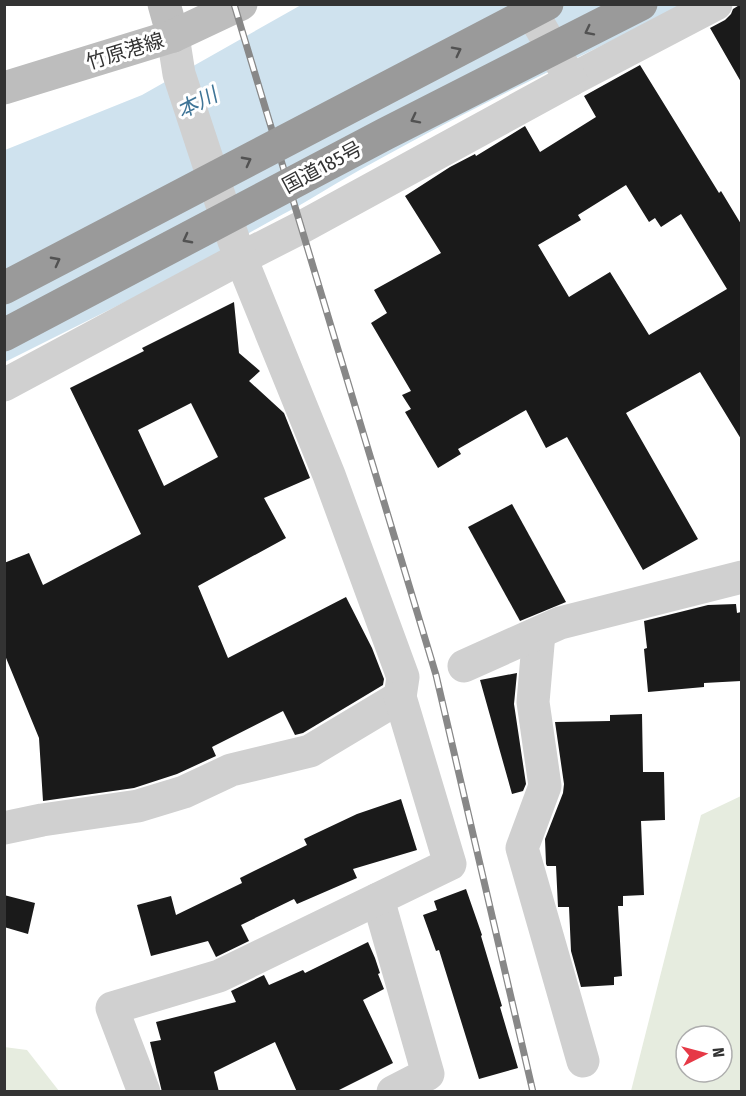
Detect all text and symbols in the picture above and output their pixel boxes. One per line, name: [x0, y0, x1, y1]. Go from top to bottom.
one-way arrow: [585, 24, 596, 35]
street label: 竹原港線: [83, 28, 167, 74]
one-way arrow: [451, 47, 462, 58]
water label: 本川: [172, 81, 223, 124]
one-way arrow: [410, 111, 421, 123]
street label: 国道185号: [278, 136, 366, 198]
one-way arrow: [241, 157, 252, 168]
one-way arrow: [182, 232, 193, 243]
one-way arrow: [50, 257, 61, 268]
north arrow: [674, 1024, 734, 1084]
text: N: [708, 1047, 728, 1058]

